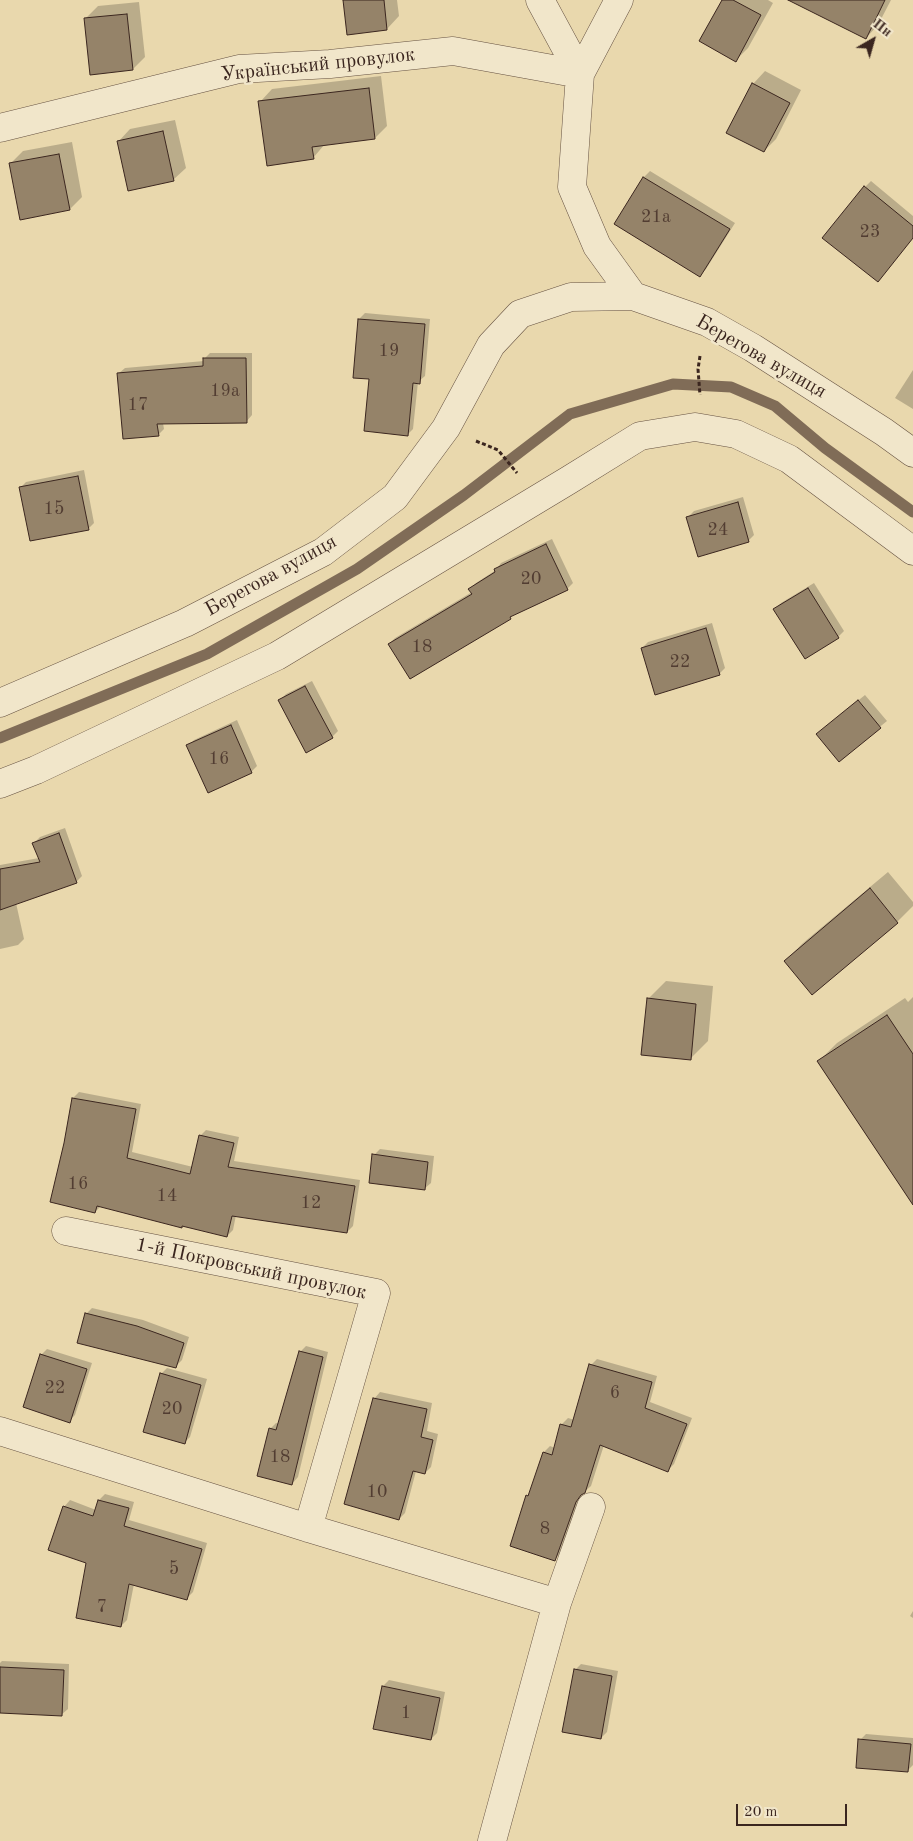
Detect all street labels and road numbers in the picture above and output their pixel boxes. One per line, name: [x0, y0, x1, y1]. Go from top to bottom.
street label: Український провулок: [220, 43, 416, 87]
street label: Берегова вулиця: [691, 310, 831, 404]
street label: Берегова вулиця: [201, 530, 341, 622]
street label: 1-й Покровський провулок: [133, 1233, 369, 1305]

